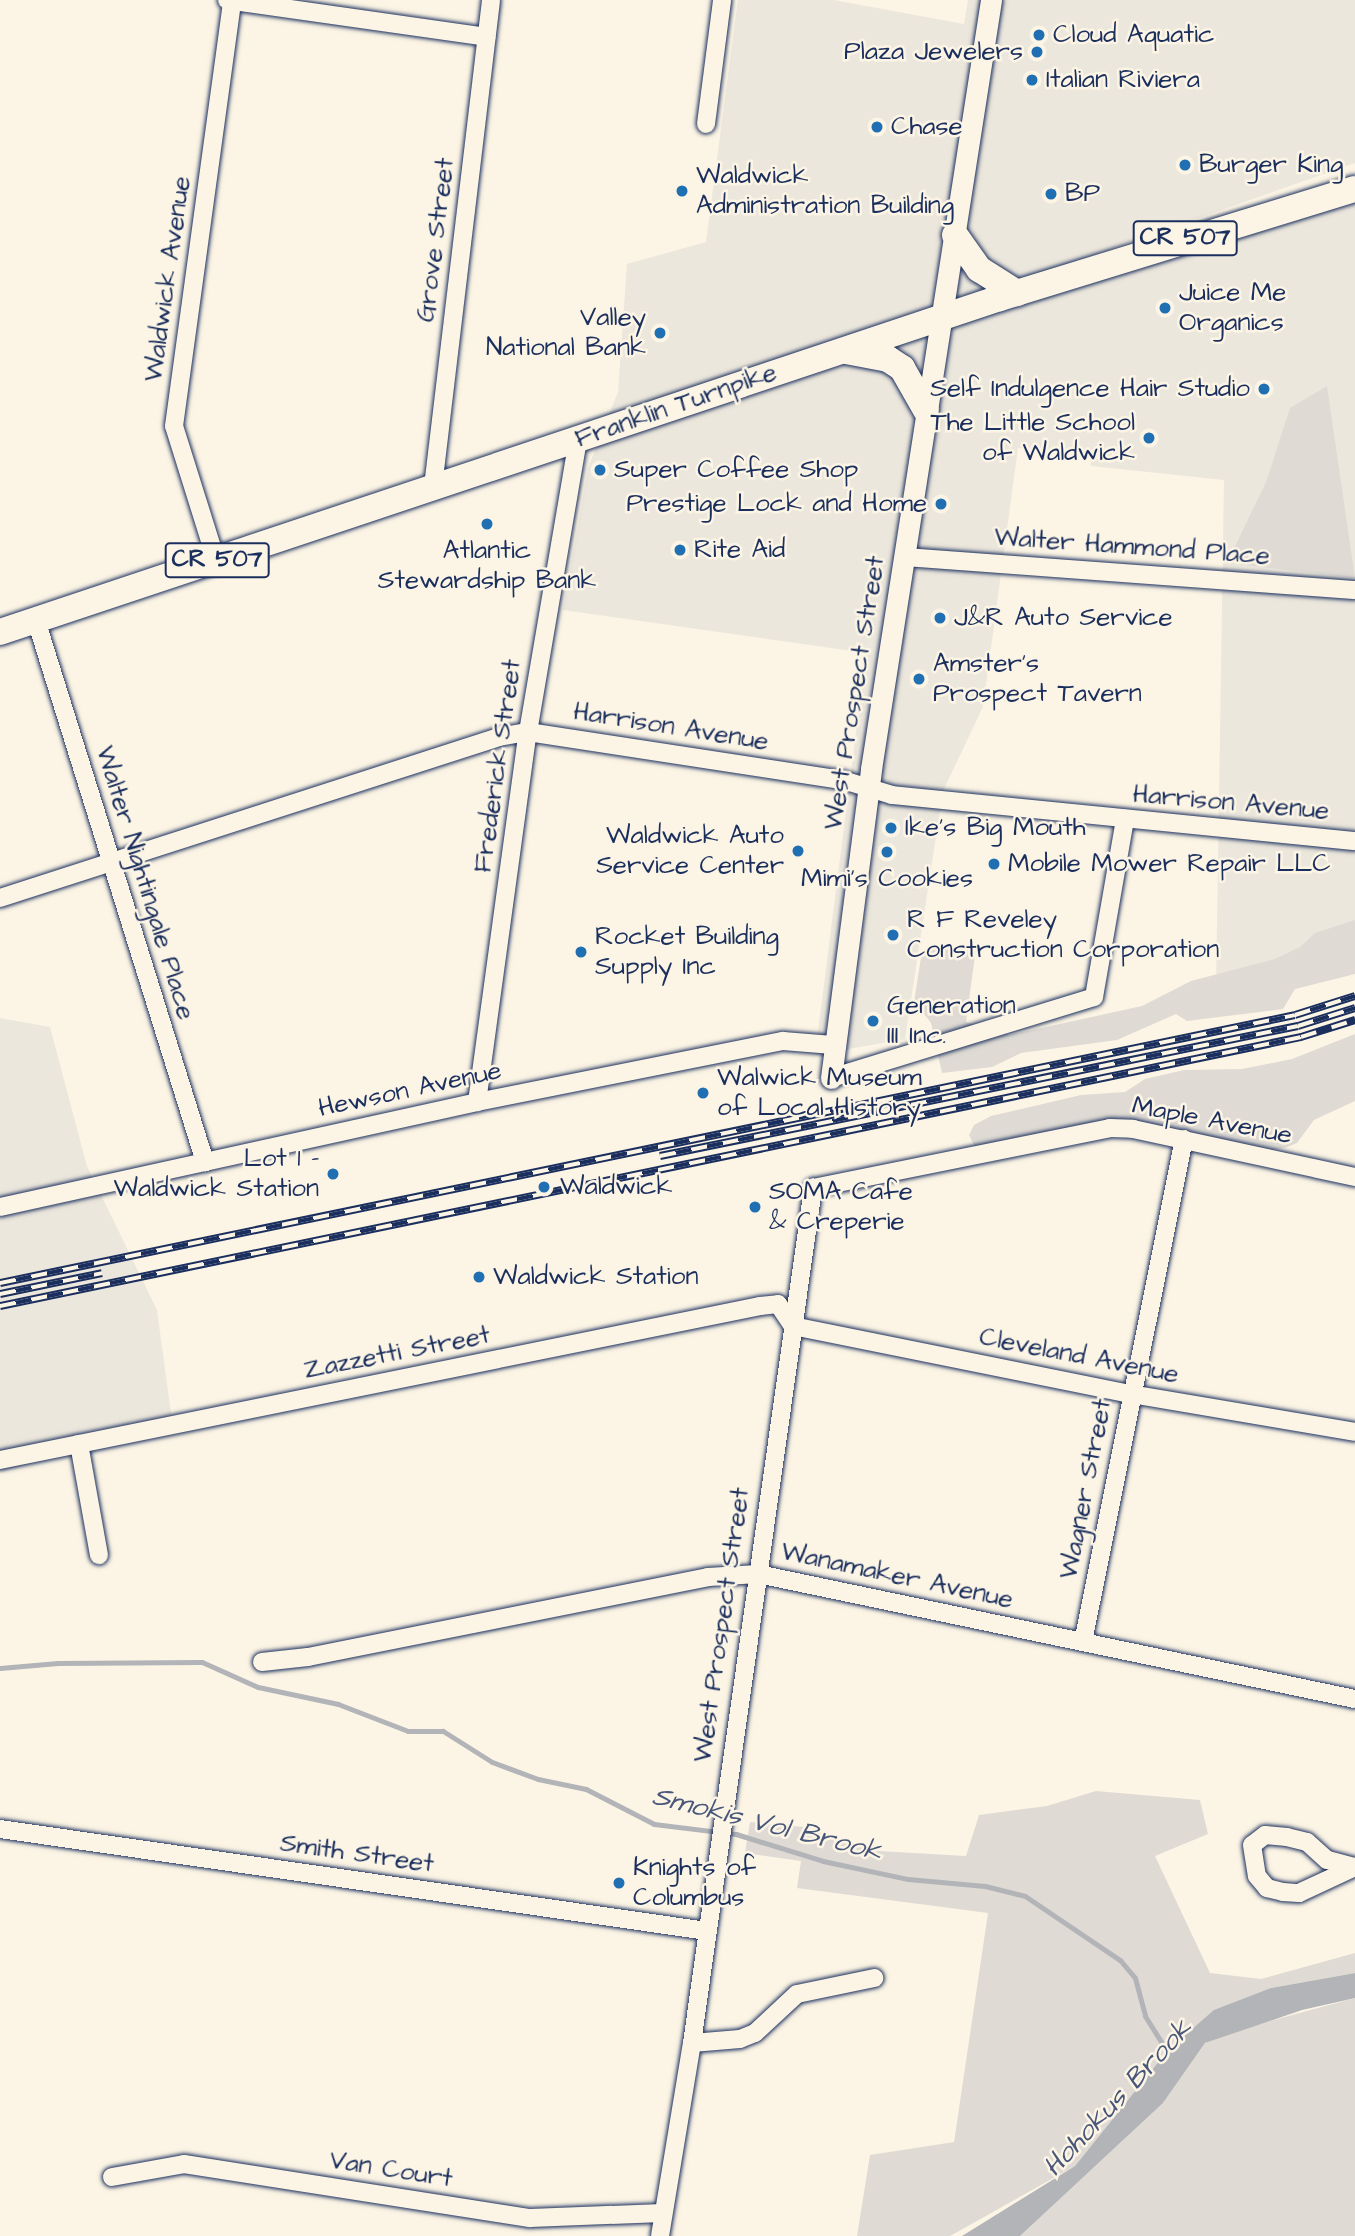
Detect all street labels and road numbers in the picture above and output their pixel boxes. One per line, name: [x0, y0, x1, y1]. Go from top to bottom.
street label: Grove Street: [410, 156, 462, 324]
street label: Waldwick Avenue: [138, 174, 198, 384]
road number: CR 507: [1132, 218, 1238, 258]
street label: Franklin Turnpike: [571, 357, 781, 455]
street label: Walter Hammond Place: [993, 522, 1271, 572]
road number: CR 507: [164, 540, 270, 580]
street label: West Prospect Street: [818, 554, 892, 832]
street label: Frederick Street: [468, 657, 528, 875]
street label: Harrison Avenue: [571, 696, 771, 758]
street label: Walter Nightingale Place: [88, 742, 202, 1024]
street label: Harrison Avenue: [1131, 779, 1331, 827]
street label: Hewson Avenue: [316, 1055, 504, 1125]
street label: Maple Avenue: [1129, 1090, 1295, 1152]
street label: Zazzetti Street: [301, 1320, 493, 1386]
street label: Cleveland Avenue: [977, 1321, 1181, 1391]
street label: Wagner Street: [1053, 1396, 1119, 1582]
street label: West Prospect Street: [687, 1486, 757, 1764]
street label: Wanamaker Avenue: [778, 1536, 1016, 1616]
street label: Smith Street: [278, 1828, 436, 1880]
street label: Van Court: [327, 2145, 455, 2195]

